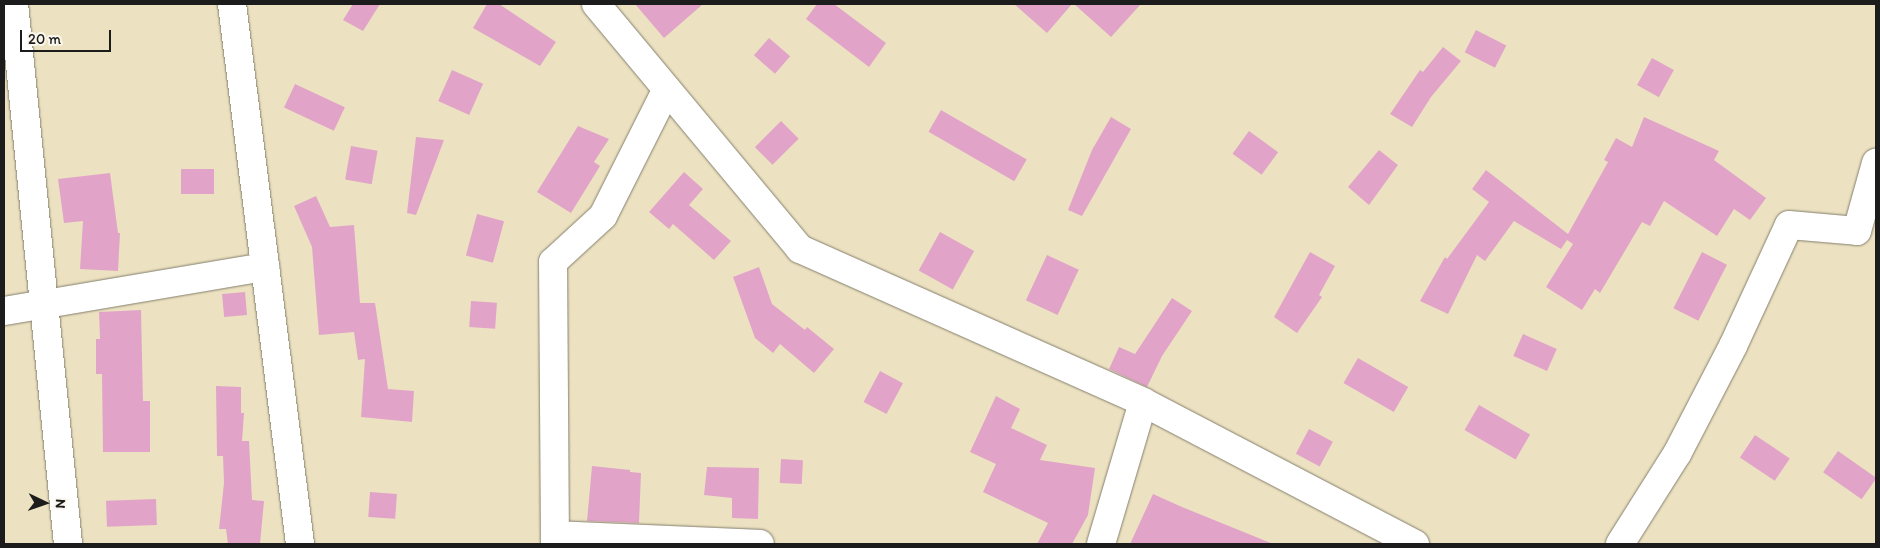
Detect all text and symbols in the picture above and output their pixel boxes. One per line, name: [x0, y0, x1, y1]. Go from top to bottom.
scale bar: [22, 20, 114, 52]
text: 20 m: [28, 30, 61, 48]
north arrow: [20, 478, 70, 528]
text: N: [52, 499, 69, 509]

